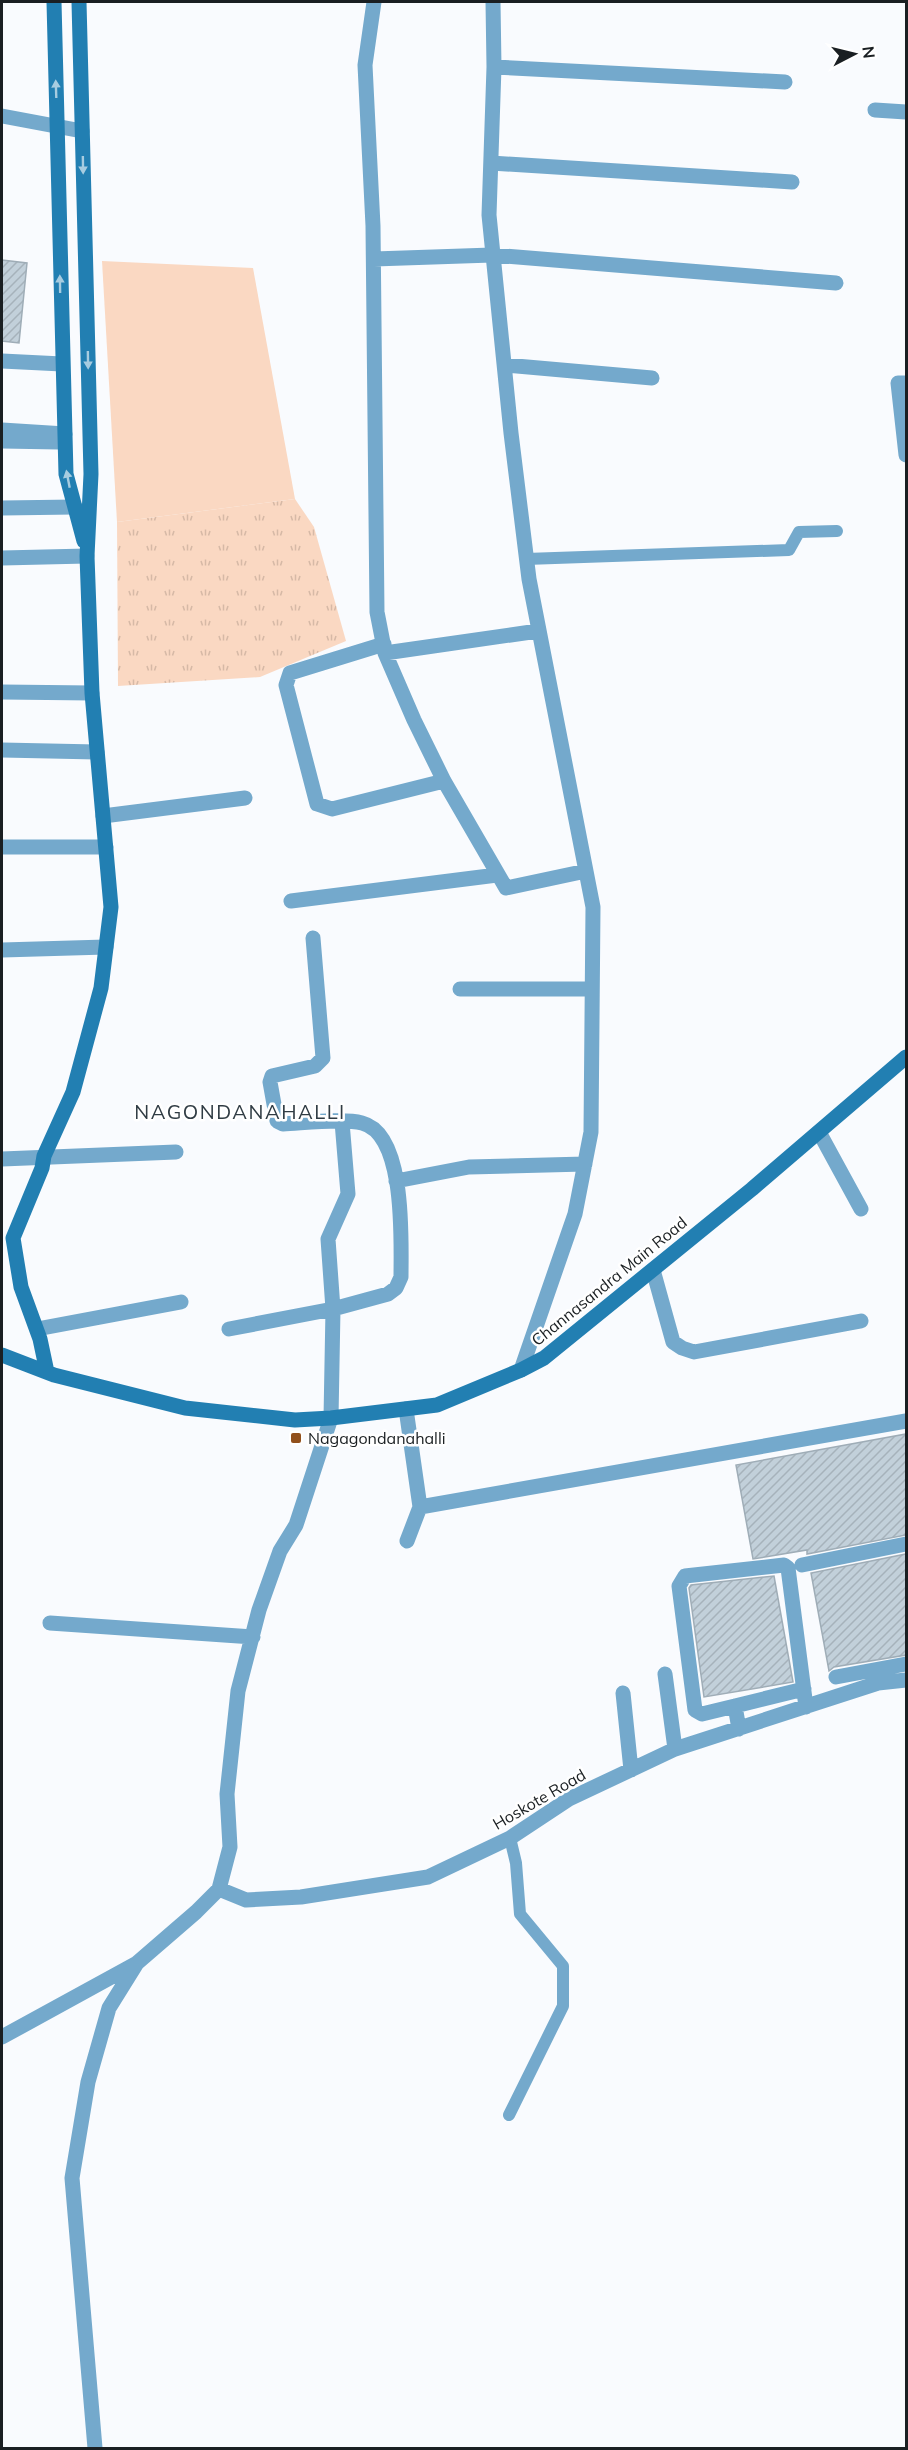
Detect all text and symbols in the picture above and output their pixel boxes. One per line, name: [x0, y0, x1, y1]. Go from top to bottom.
north arrow: [824, 24, 884, 84]
text: N: [858, 45, 880, 59]
one-way arrow: [51, 80, 61, 99]
one-way arrow: [78, 155, 88, 174]
one-way arrow: [56, 275, 65, 294]
one-way arrow: [83, 350, 92, 369]
one-way arrow: [63, 469, 72, 488]
district label: NAGONDANAHALLI: [134, 1099, 346, 1124]
street label: Channasandra Main Road: [527, 1212, 691, 1350]
place label: Nagagondanahalli: [308, 1428, 446, 1448]
marker: Nagagondanahalli: [289, 1431, 303, 1445]
street label: Hoskote Road: [489, 1764, 589, 1834]

